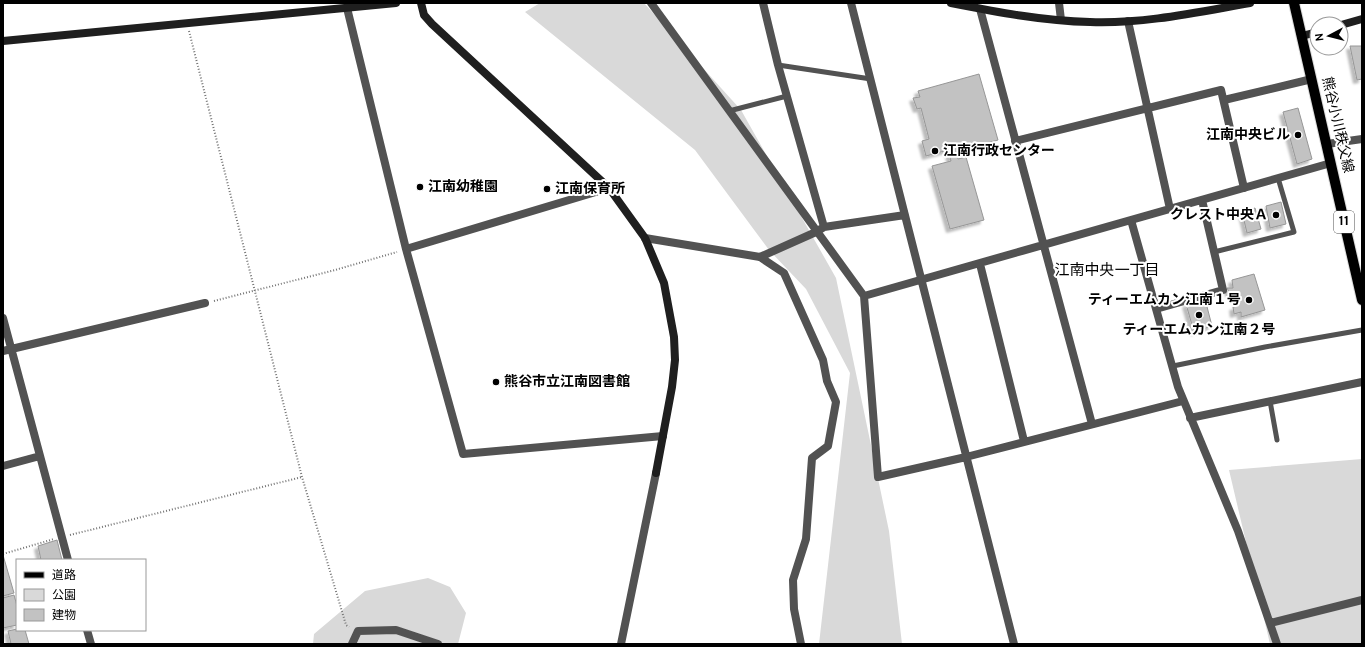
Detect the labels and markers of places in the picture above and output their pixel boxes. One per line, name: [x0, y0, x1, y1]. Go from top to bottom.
place label: 江南中央ビル: [1206, 127, 1290, 144]
marker: 江南中央ビル: [1293, 130, 1303, 140]
place label: 江南行政センター: [943, 143, 1055, 160]
marker: 江南行政センター: [930, 146, 940, 156]
place label: 江南幼稚園: [428, 178, 498, 196]
place label: 江南保育所: [555, 181, 625, 198]
marker: 江南幼稚園: [415, 182, 425, 192]
marker: 江南保育所: [542, 184, 552, 194]
place label: クレスト中央Ａ: [1170, 207, 1268, 224]
marker: クレスト中央Ａ: [1271, 210, 1281, 220]
place label: ティーエムカン江南１号: [1088, 292, 1241, 309]
marker: ティーエムカン江南１号: [1244, 295, 1254, 305]
marker: ティーエムカン江南２号: [1194, 310, 1204, 320]
place label: ティーエムカン江南２号: [1122, 322, 1276, 339]
place label: 熊谷市立江南図書館: [504, 373, 630, 391]
marker: 熊谷市立江南図書館: [491, 377, 501, 387]

